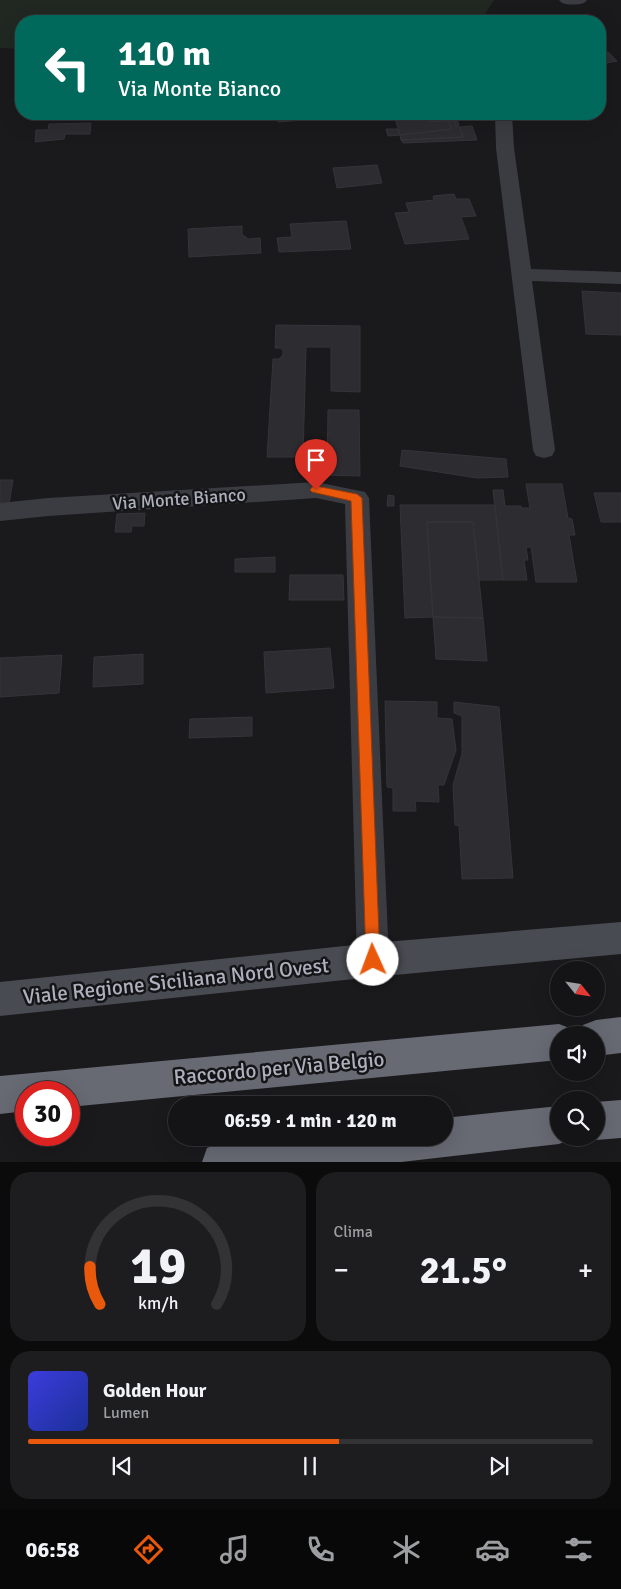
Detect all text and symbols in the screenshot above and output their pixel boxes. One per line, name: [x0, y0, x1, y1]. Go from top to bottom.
text: 110 m: [118, 32, 211, 75]
icon: left: [35, 35, 100, 100]
text: Via Monte Bianco: [118, 75, 281, 102]
pin: [295, 439, 337, 490]
icon: arrive: [302, 446, 330, 474]
street label: Via Monte Bianco: [112, 483, 246, 515]
position arrow: [346, 933, 398, 985]
street label: Viale Regione Siciliana Nord Ovest: [22, 952, 330, 1010]
north arrow: [550, 961, 605, 1016]
map controls: [550, 961, 605, 1146]
button: sound: [550, 1026, 605, 1081]
street label: Raccordo per Via Belgio: [172, 1046, 386, 1090]
speed limit sign: 30: [15, 1081, 80, 1146]
button: search: [550, 1091, 605, 1146]
text: 06:59 · 1 min · 120 m: [224, 1109, 397, 1133]
text: Clima: [334, 1222, 373, 1242]
text: 19: [130, 1234, 186, 1298]
text: 21.5°: [419, 1247, 507, 1294]
text: −: [334, 1253, 349, 1287]
text: +: [578, 1253, 593, 1287]
text: km/h: [138, 1292, 178, 1314]
text: Golden Hour: [103, 1379, 206, 1403]
text: Lumen: [103, 1403, 149, 1423]
icon: previous: [108, 1452, 136, 1480]
icon: pause: [296, 1452, 324, 1480]
icon: next: [485, 1452, 513, 1480]
icon: directions: [131, 1532, 166, 1567]
icon: music: [217, 1532, 252, 1567]
icon: phone: [303, 1532, 338, 1567]
icon: climate: [389, 1532, 424, 1567]
icon: car: [475, 1532, 510, 1567]
icon: filters: [561, 1532, 596, 1567]
text: 06:58: [26, 1536, 80, 1563]

